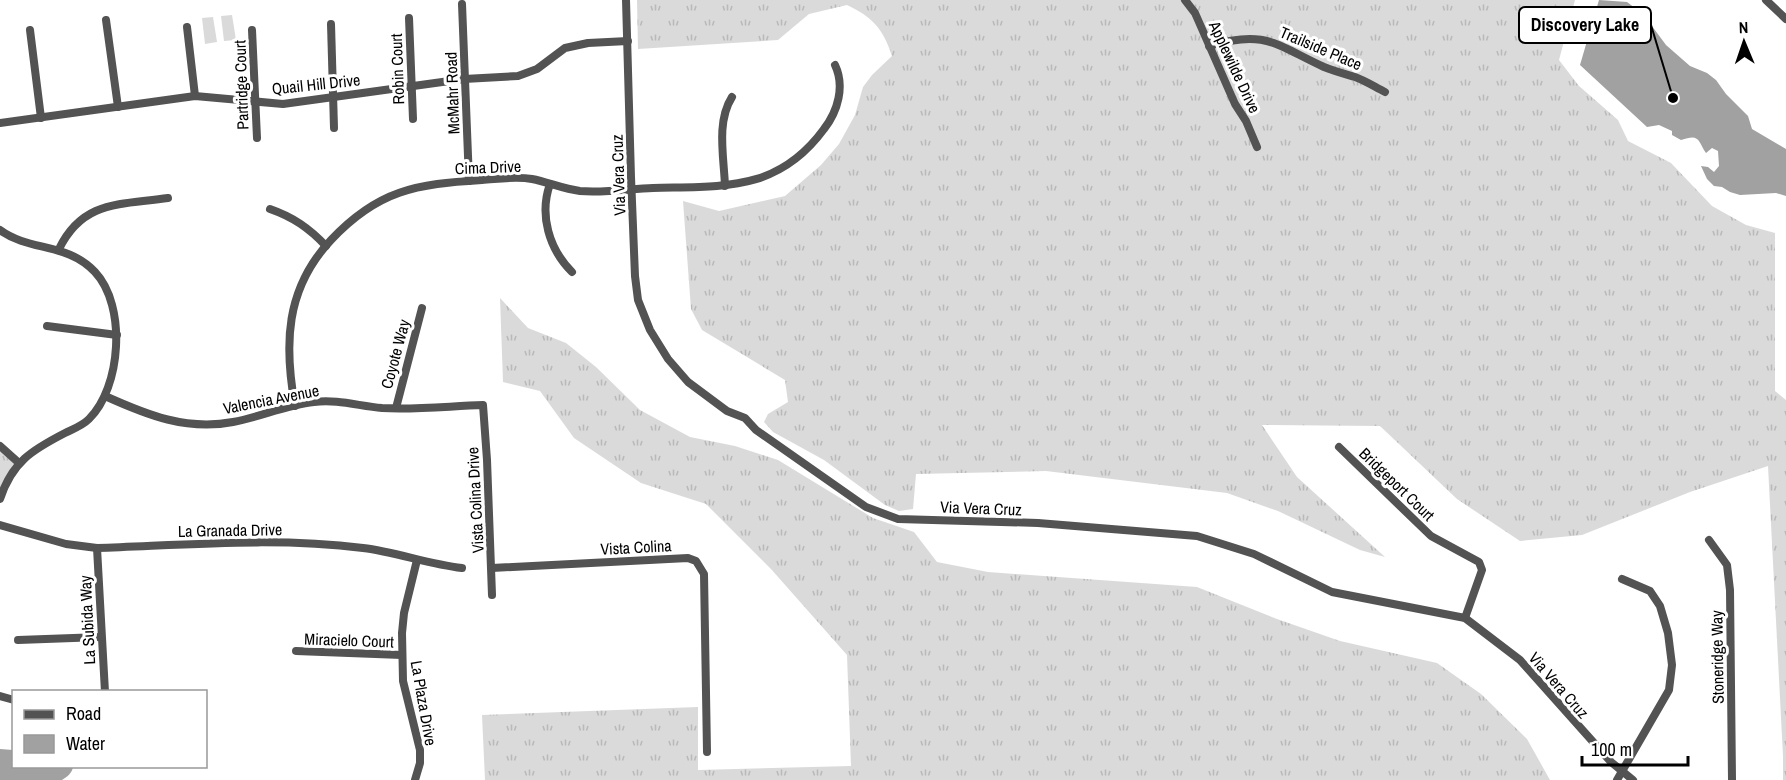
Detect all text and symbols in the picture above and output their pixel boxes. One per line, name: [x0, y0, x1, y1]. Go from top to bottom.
callout: Discovery Lake: [1519, 7, 1651, 43]
text: Discovery Lake: [1531, 12, 1639, 37]
north arrow: [1714, 12, 1774, 72]
text: N: [1738, 16, 1749, 38]
street label: Applewilde Drive: [1204, 17, 1266, 117]
street label: Trailside Place: [1277, 21, 1365, 75]
street label: Robin Court: [385, 33, 409, 105]
street label: Partridge Court: [228, 39, 254, 130]
street label: McMahr Road: [440, 51, 464, 135]
street label: Quail Hill Drive: [271, 68, 361, 100]
street label: Via Vera Cruz: [606, 133, 630, 216]
street label: Cima Drive: [454, 155, 522, 179]
street label: Coyote Way: [375, 316, 415, 391]
street label: Valencia Avenue: [221, 379, 321, 419]
street label: Bridgeport Court: [1354, 442, 1440, 526]
street label: Vista Colina Drive: [461, 446, 489, 554]
street label: Via Vera Cruz: [940, 496, 1023, 520]
street label: La Granada Drive: [178, 518, 282, 542]
street label: Vista Colina: [600, 534, 673, 560]
street label: La Subida Way: [74, 574, 100, 665]
street label: Stoneridge Way: [1705, 610, 1729, 704]
street label: Miracielo Court: [304, 627, 395, 653]
street label: Via Vera Cruz: [1524, 647, 1594, 723]
street label: La Plaza Drive: [406, 659, 442, 747]
legend: [12, 690, 207, 768]
text: Road: [66, 701, 101, 726]
scale bar: [1582, 729, 1688, 767]
text: Water: [66, 731, 105, 756]
text: 100 m: [1591, 737, 1632, 762]

